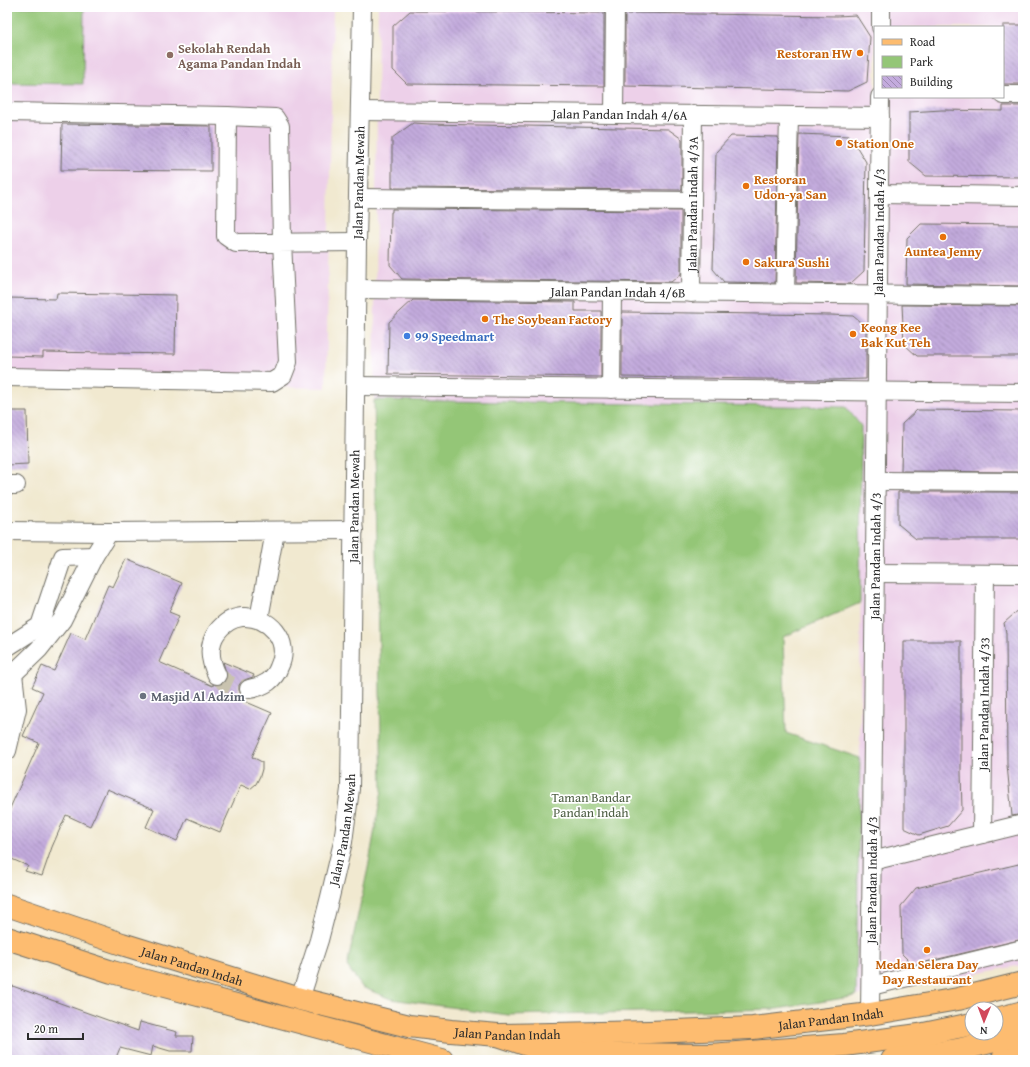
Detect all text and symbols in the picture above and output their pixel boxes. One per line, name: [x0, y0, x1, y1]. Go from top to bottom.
legend: [874, 26, 1004, 98]
text: Road: [910, 33, 936, 50]
place label: Sekolah Rendah Agama Pandan Indah: [178, 39, 301, 73]
place label: Restoran HW: [777, 44, 853, 63]
marker: Restoran HW: [855, 48, 865, 58]
marker: Sekolah Rendah Agama Pandan Indah: [165, 50, 175, 60]
text: Park: [910, 53, 934, 70]
text: Building: [910, 73, 953, 90]
street label: Jalan Pandan Indah 4/6A: [550, 104, 688, 125]
street label: Jalan Pandan Mewah: [348, 125, 369, 241]
place label: Station One: [847, 134, 914, 153]
street label: Jalan Pandan Indah 4/3A: [682, 136, 703, 274]
marker: Station One: [834, 138, 844, 148]
street label: Jalan Pandan Indah 4/3: [869, 168, 889, 298]
place label: Restoran Udon-ya San: [754, 170, 827, 204]
marker: Restoran Udon-ya San: [741, 181, 751, 191]
marker: Auntea Jenny: [938, 232, 948, 242]
place label: Auntea Jenny: [904, 242, 982, 261]
place label: Sakura Sushi: [754, 253, 829, 272]
marker: Sakura Sushi: [741, 257, 751, 267]
street label: Jalan Pandan Indah 4/6B: [549, 282, 685, 302]
place label: The Soybean Factory: [493, 310, 612, 329]
marker: The Soybean Factory: [480, 314, 490, 324]
place label: Keong Kee Bak Kut Teh: [861, 318, 931, 352]
place label: 99 Speedmart: [415, 327, 495, 346]
marker: Keong Kee Bak Kut Teh: [848, 329, 858, 339]
marker: 99 Speedmart: [402, 331, 412, 341]
street label: Jalan Pandan Mewah: [344, 449, 364, 565]
street label: Jalan Pandan Indah 4/3: [865, 492, 886, 622]
street label: Jalan Pandan Indah 4/33: [974, 637, 994, 773]
place label: Masjid Al Adzim: [151, 687, 246, 706]
marker: Masjid Al Adzim: [138, 691, 148, 701]
street label: Jalan Pandan Mewah: [324, 773, 360, 890]
park label: Taman Bandar Pandan Indah: [551, 788, 631, 822]
street label: Jalan Pandan Indah 4/3: [862, 816, 882, 946]
street label: Jalan Pandan Indah: [137, 941, 246, 991]
marker: Medan Selera Day Day Restaurant: [922, 945, 932, 955]
place label: Medan Selera Day Day Restaurant: [875, 955, 979, 989]
north arrow: [964, 1001, 1004, 1041]
street label: Jalan Pandan Indah: [775, 1003, 886, 1035]
scale bar: [28, 1015, 83, 1041]
text: 20 m: [34, 1020, 58, 1037]
street label: Jalan Pandan Indah: [452, 1022, 561, 1045]
text: N: [979, 1023, 988, 1039]

